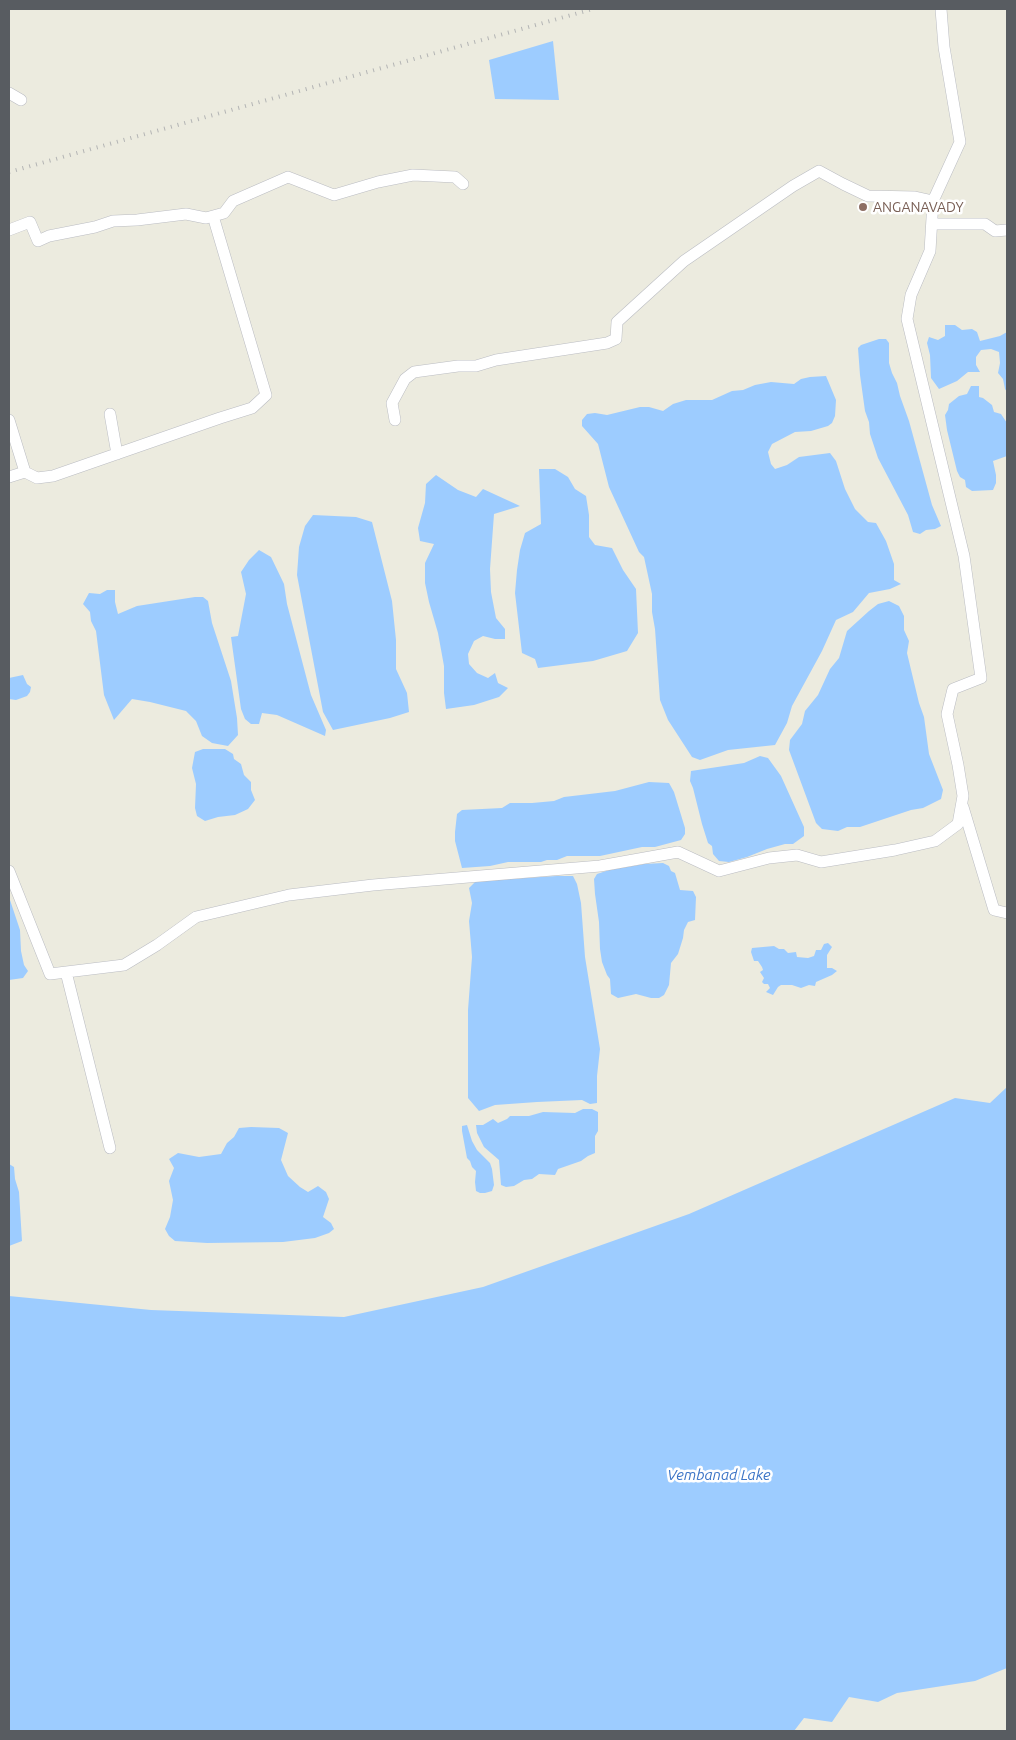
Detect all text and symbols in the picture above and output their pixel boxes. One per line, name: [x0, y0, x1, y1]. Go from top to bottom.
place label: ANGANAVADY: [873, 199, 964, 215]
marker: ANGANAVADY: [857, 201, 869, 213]
water label: Vembanad Lake: [667, 1466, 771, 1484]

